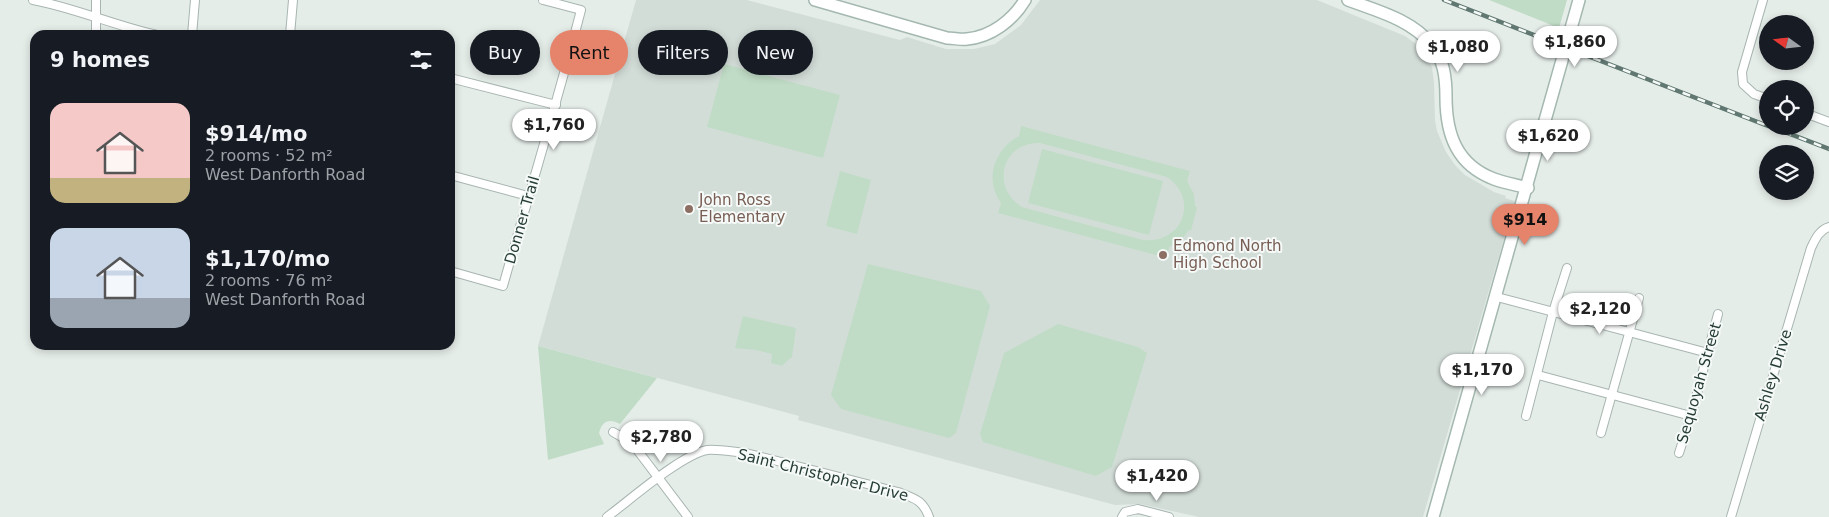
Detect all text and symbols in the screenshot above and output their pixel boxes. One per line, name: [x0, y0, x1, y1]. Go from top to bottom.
north arrow: [1759, 15, 1814, 70]
map controls: [1759, 15, 1814, 200]
pin: $1,860: [1534, 26, 1616, 68]
chip: Buy: [470, 30, 540, 75]
chip: Rent: [550, 30, 628, 75]
chip: Filters: [638, 30, 728, 75]
chip: New: [738, 30, 813, 75]
pin: $1,080: [1417, 30, 1499, 73]
text: $1,860: [1544, 32, 1606, 51]
text: $1,080: [1427, 37, 1489, 56]
icon: filters: [407, 46, 435, 74]
text: 9 homes: [50, 48, 150, 72]
button: locate: [1759, 80, 1814, 135]
pin: $1,760: [513, 108, 595, 151]
text: $1,760: [523, 115, 585, 134]
pin: $1,620: [1507, 120, 1589, 162]
text: $914/mo: [205, 122, 307, 146]
icon: home: [90, 123, 150, 183]
text: $1,620: [1517, 126, 1579, 145]
button: layers: [1759, 145, 1814, 200]
text: 2 rooms · 52 m²: [205, 146, 333, 165]
text: West Danforth Road: [205, 165, 365, 184]
street label: Donner Trail: [501, 174, 543, 266]
place label: John Ross Elementary: [698, 191, 785, 226]
marker: John Ross Elementary: [683, 203, 695, 215]
pin: $914: [1495, 204, 1555, 246]
text: $914: [1503, 210, 1547, 229]
place label: Edmond North High School: [1173, 237, 1282, 272]
text: $1,170/mo: [205, 247, 330, 271]
icon: home: [90, 248, 150, 308]
marker: Edmond North High School: [1157, 249, 1169, 261]
text: 2 rooms · 76 m²: [205, 271, 333, 290]
text: West Danforth Road: [205, 290, 365, 309]
pin: $2,120: [1559, 292, 1641, 335]
text: $2,120: [1569, 299, 1631, 318]
street label: Sequoyah Street: [1673, 320, 1725, 446]
street label: Ashley Drive: [1751, 327, 1795, 423]
pin: $1,170: [1441, 354, 1523, 396]
text: $1,170: [1451, 360, 1513, 379]
pin: $2,780: [620, 420, 702, 463]
text: $2,780: [630, 427, 692, 446]
street label: Saint Christopher Drive: [736, 445, 910, 505]
pin: $1,420: [1116, 460, 1198, 502]
text: $1,420: [1126, 466, 1188, 485]

